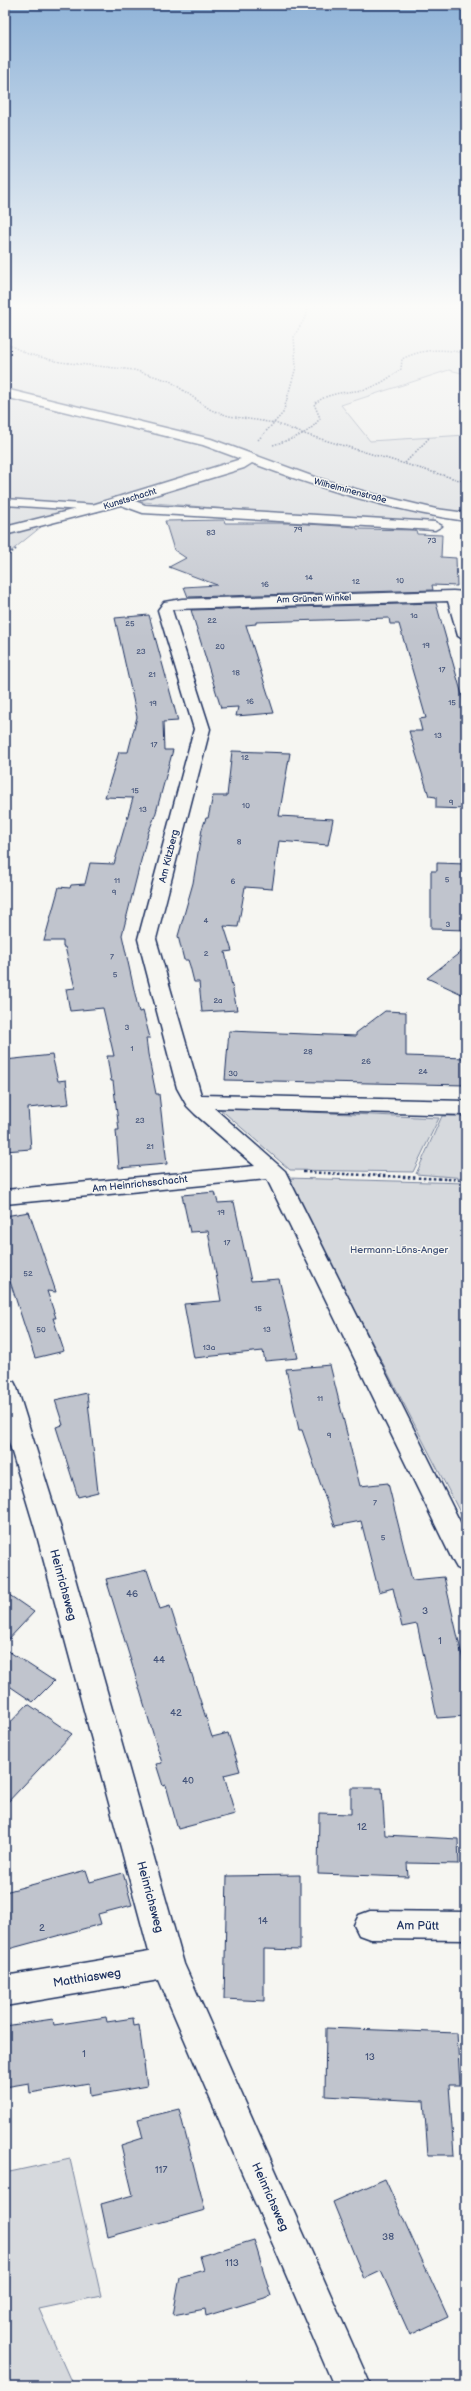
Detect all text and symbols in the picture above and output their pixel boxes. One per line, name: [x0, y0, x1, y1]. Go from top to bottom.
street label: Wilhelminenstraße: [312, 476, 388, 506]
street label: Kunstschacht: [102, 486, 158, 512]
house number: 79: [294, 525, 303, 534]
house number: 83: [206, 528, 216, 537]
house number: 73: [428, 536, 436, 545]
house number: 14: [305, 573, 313, 582]
house number: 10: [396, 576, 404, 585]
house number: 12: [352, 577, 360, 586]
house number: 16: [261, 580, 269, 589]
street label: Am Grünen Winkel: [277, 592, 351, 606]
house number: 1a: [410, 611, 418, 620]
house number: 22: [207, 616, 217, 625]
house number: 25: [125, 619, 135, 628]
house number: 19: [422, 641, 430, 650]
house number: 20: [215, 642, 225, 651]
house number: 23: [136, 647, 146, 656]
house number: 17: [438, 665, 446, 674]
house number: 18: [232, 668, 240, 677]
house number: 21: [148, 670, 156, 679]
house number: 16: [246, 697, 254, 706]
house number: 15: [448, 698, 456, 707]
house number: 19: [149, 699, 157, 708]
house number: 13: [434, 731, 442, 740]
house number: 17: [150, 740, 158, 749]
house number: 12: [241, 753, 249, 762]
house number: 15: [131, 786, 139, 795]
house number: 9: [449, 798, 454, 807]
house number: 10: [242, 801, 250, 810]
house number: 13: [139, 805, 147, 814]
street label: Am Kitzberg: [157, 828, 181, 884]
house number: 8: [237, 837, 242, 846]
house number: 5: [445, 875, 450, 884]
house number: 11: [114, 876, 120, 885]
house number: 6: [231, 877, 236, 886]
house number: 9: [112, 888, 117, 897]
house number: 4: [204, 916, 209, 925]
house number: 3: [446, 920, 451, 929]
house number: 2: [204, 949, 209, 958]
house number: 7: [110, 952, 114, 961]
house number: 5: [113, 970, 118, 979]
house number: 2a: [213, 996, 223, 1005]
house number: 3: [125, 1023, 130, 1032]
house number: 1: [130, 1044, 134, 1053]
house number: 28: [303, 1047, 313, 1056]
house number: 26: [361, 1057, 371, 1066]
house number: 24: [418, 1067, 428, 1076]
house number: 30: [228, 1069, 238, 1078]
house number: 23: [135, 1116, 145, 1125]
house number: 21: [146, 1142, 154, 1151]
street label: Am Heinrichsschacht: [92, 1173, 188, 1195]
house number: 19: [217, 1208, 225, 1217]
house number: 17: [223, 1238, 231, 1247]
park label: Hermann-Löns-Anger: [350, 1244, 448, 1256]
house number: 52: [23, 1269, 33, 1278]
house number: 15: [254, 1304, 262, 1313]
house number: 50: [36, 1325, 46, 1334]
house number: 13: [263, 1325, 271, 1334]
house number: 13a: [203, 1343, 216, 1352]
house number: 11: [317, 1394, 323, 1403]
house number: 9: [327, 1431, 332, 1440]
house number: 7: [373, 1498, 377, 1507]
house number: 5: [381, 1533, 386, 1542]
street label: Heinrichsweg: [46, 1548, 80, 1623]
house number: 46: [126, 1588, 138, 1600]
house number: 3: [422, 1605, 428, 1617]
house number: 1: [438, 1635, 442, 1647]
house number: 44: [153, 1654, 165, 1666]
house number: 42: [170, 1707, 182, 1719]
house number: 40: [182, 1775, 194, 1787]
house number: 12: [357, 1821, 367, 1833]
street label: Heinrichsweg: [133, 1860, 167, 1935]
house number: 14: [258, 1915, 268, 1927]
street label: Am Pütt: [397, 1918, 440, 1934]
house number: 2: [39, 1922, 45, 1934]
street label: Matthiasweg: [52, 1965, 122, 1991]
house number: 1: [82, 2048, 86, 2060]
house number: 13: [365, 2051, 375, 2063]
street label: Heinrichsweg: [248, 2160, 292, 2234]
house number: 117: [155, 2164, 167, 2176]
house number: 38: [382, 2231, 394, 2243]
house number: 113: [225, 2257, 239, 2269]

